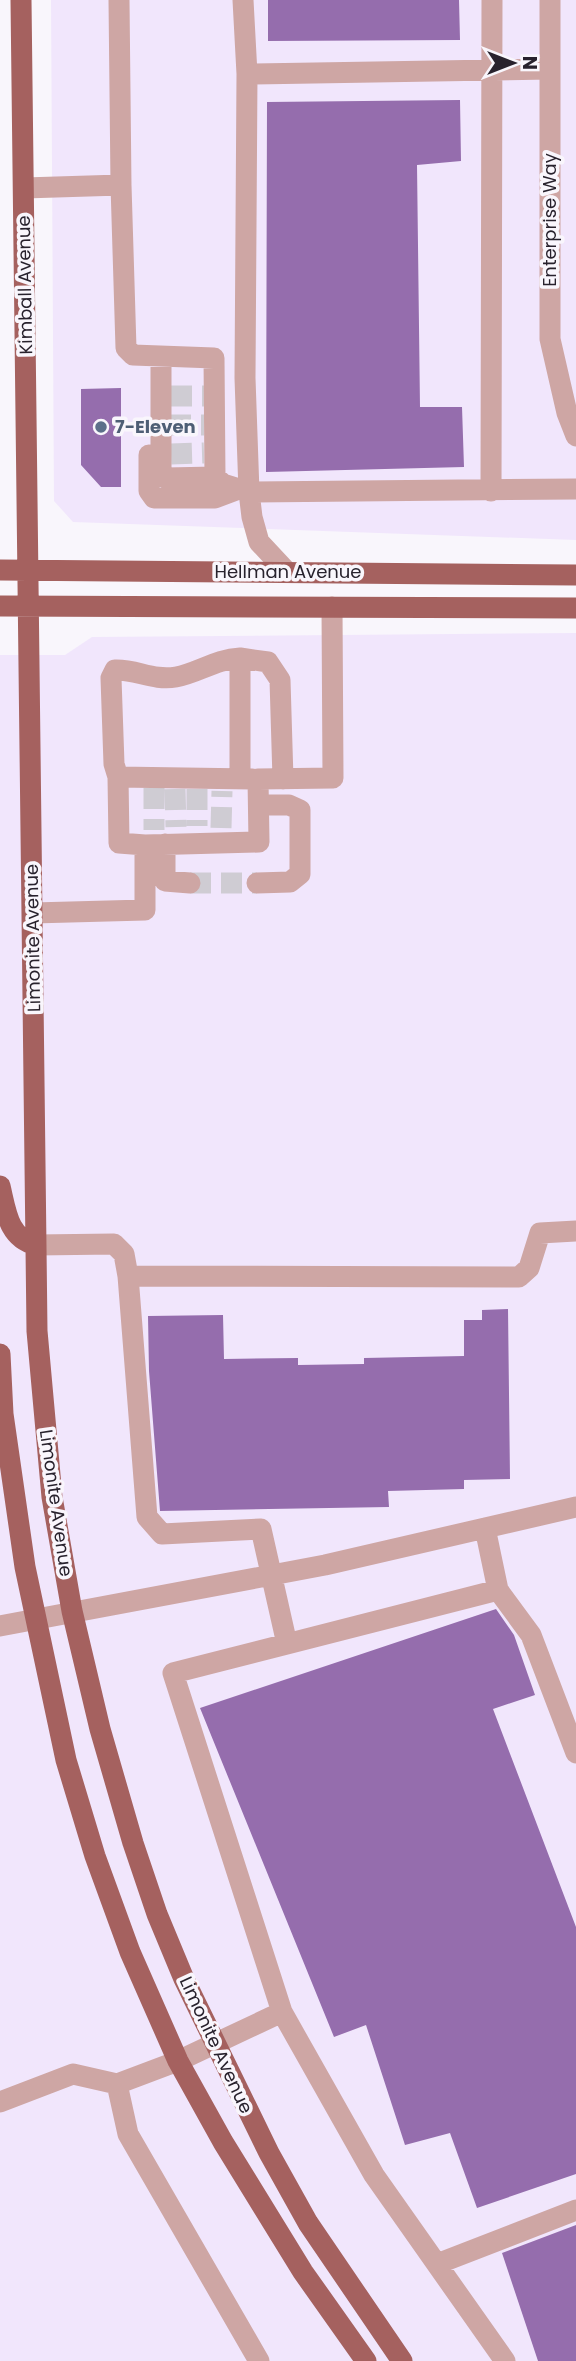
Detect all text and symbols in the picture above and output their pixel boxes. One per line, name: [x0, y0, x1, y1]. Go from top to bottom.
north arrow: [478, 28, 548, 98]
text: N: [516, 56, 543, 70]
street label: Enterprise Way: [537, 153, 562, 287]
street label: Kimball Avenue: [11, 215, 38, 355]
place label: 7-Eleven: [115, 414, 196, 439]
marker: 7-Eleven: [93, 419, 109, 435]
street label: Hellman Avenue: [214, 559, 362, 584]
street label: Limonite Avenue: [19, 864, 46, 1012]
street label: Limonite Avenue: [34, 1428, 79, 1578]
street label: Limonite Avenue: [174, 1972, 259, 2117]

